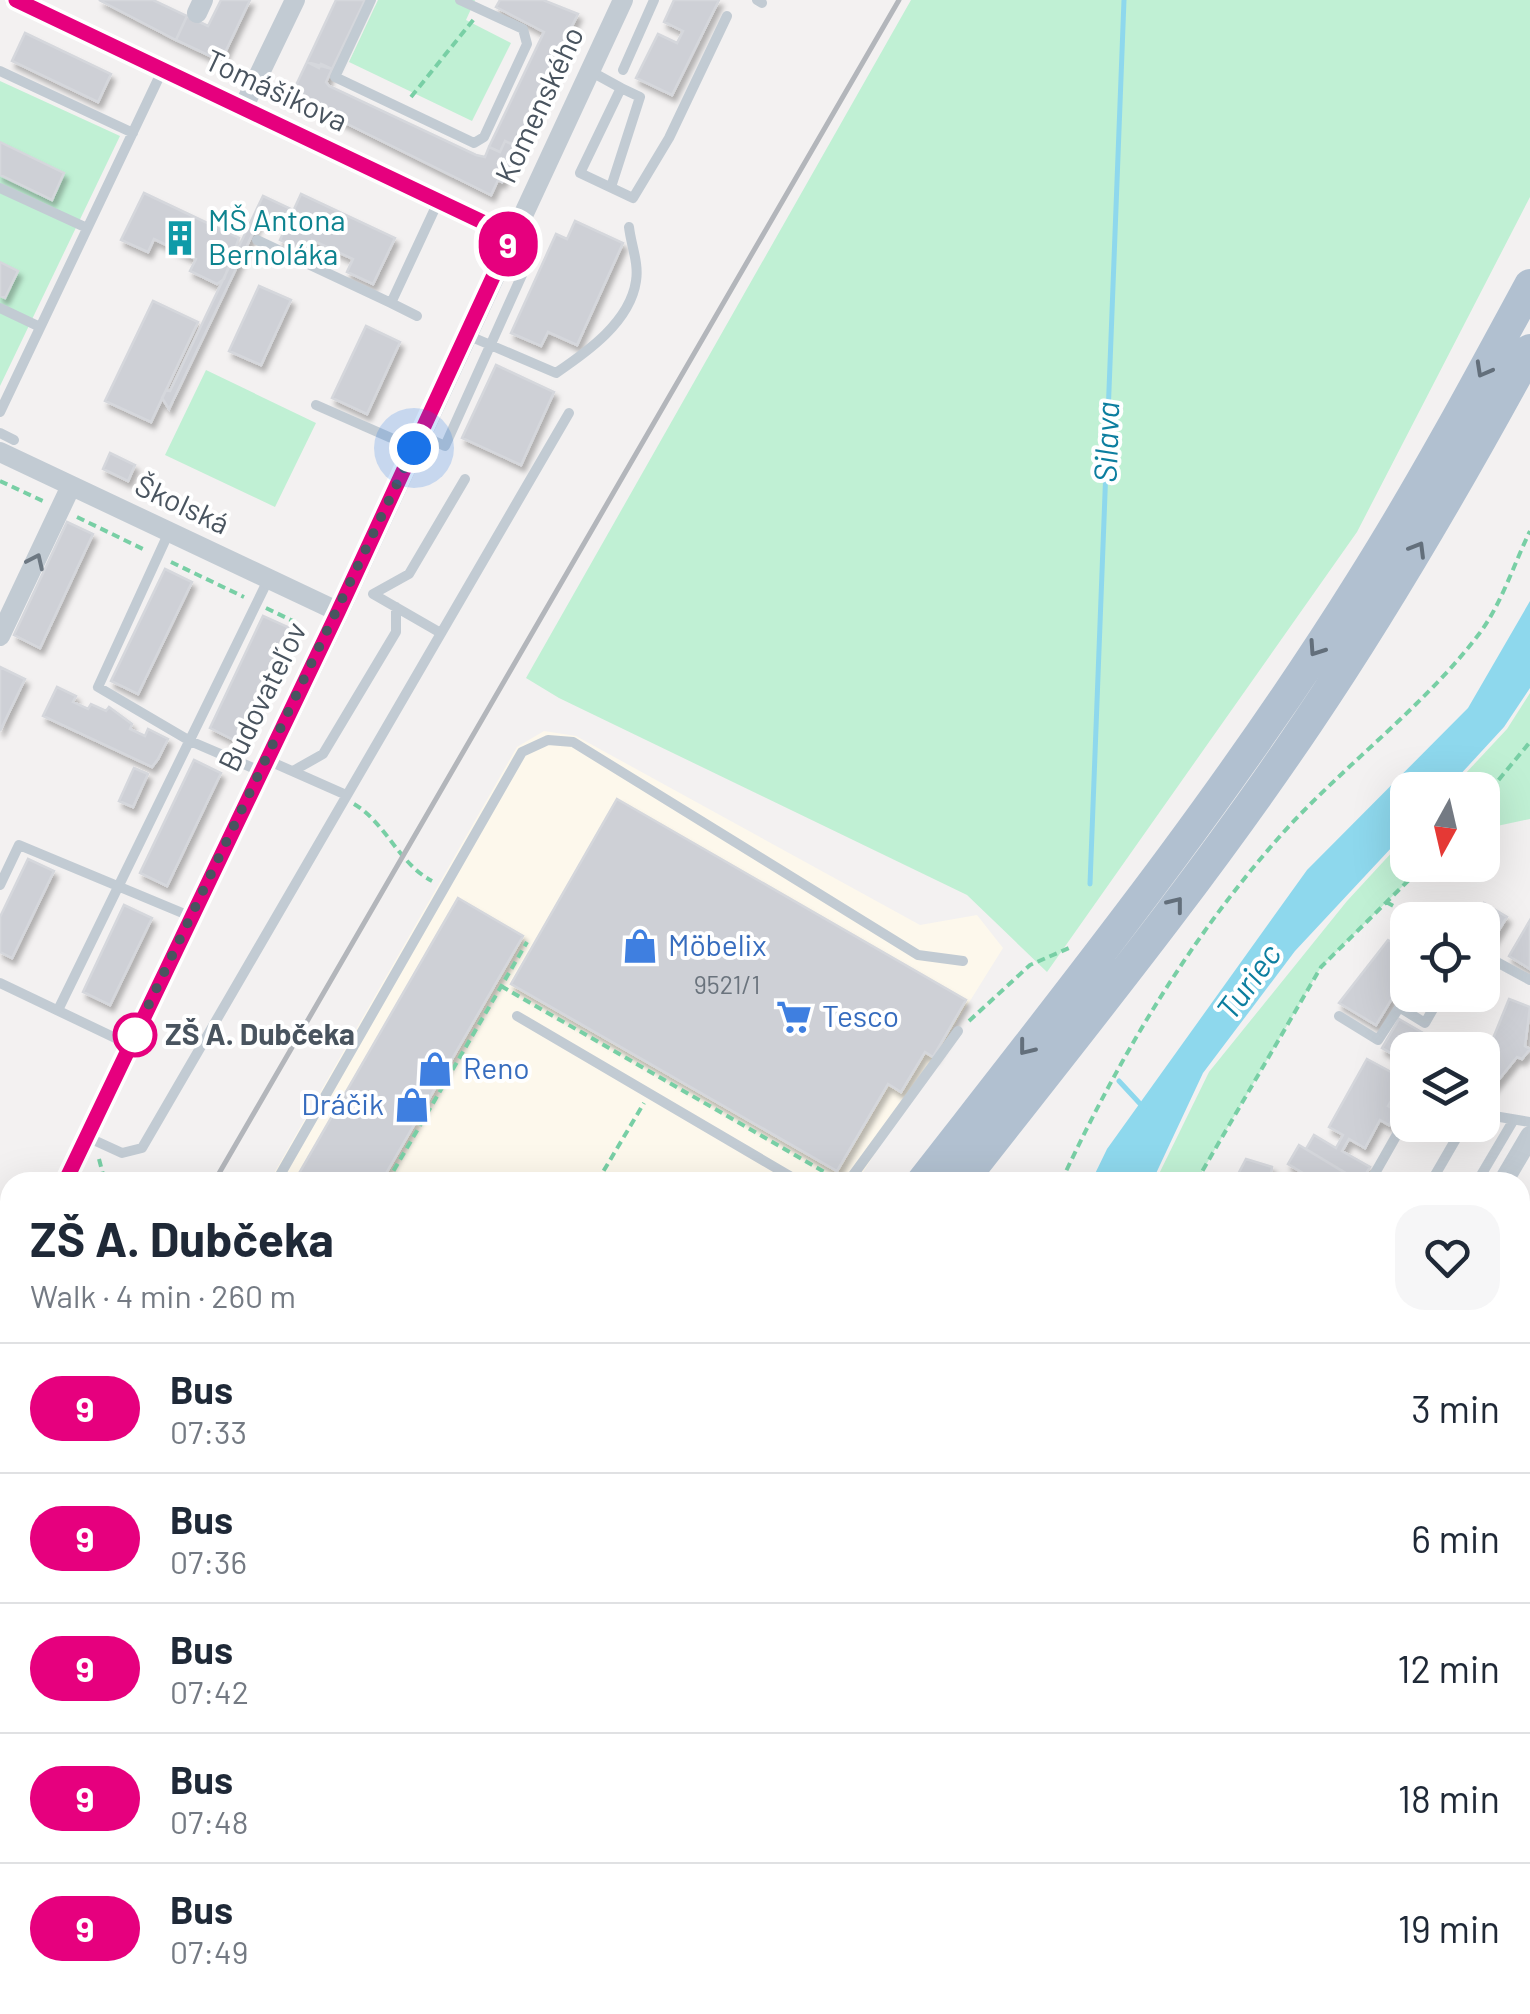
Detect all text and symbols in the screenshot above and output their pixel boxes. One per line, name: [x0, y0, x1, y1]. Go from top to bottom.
street label: Komenského: [486, 20, 590, 188]
street label: Tomášikova: [200, 41, 354, 138]
place label: MŠ Antona Bernoláka: [208, 201, 346, 271]
line badge: 9: [476, 212, 540, 276]
building icon: MŠ Antona Bernoláka: [161, 219, 199, 257]
text: 9: [499, 223, 517, 265]
one-way arrow: [1476, 360, 1496, 378]
water label: Silava: [1085, 401, 1125, 483]
your location: [389, 423, 439, 473]
street label: Školská: [130, 466, 236, 541]
one-way arrow: [1406, 542, 1425, 560]
one-way arrow: [23, 553, 43, 571]
street label: Budovateľov: [210, 616, 313, 777]
one-way arrow: [1310, 637, 1328, 656]
north arrow: [1390, 772, 1500, 882]
map controls: [1390, 772, 1500, 1142]
one-way arrow: [1164, 897, 1182, 915]
button: locate: [1390, 902, 1500, 1012]
place label: Möbelix: [668, 926, 767, 962]
shop icon: Möbelix: [621, 927, 659, 965]
water label: Turiec: [1207, 935, 1288, 1026]
house number: 9521/1: [694, 969, 760, 999]
place label: Tesco: [822, 997, 899, 1033]
supermarket icon: Tesco: [775, 998, 813, 1036]
marker: ZŠ A. Dubčeka: [114, 1014, 156, 1056]
place label: ZŠ A. Dubčeka: [165, 1015, 355, 1051]
button: layers: [1390, 1032, 1500, 1142]
one-way arrow: [1020, 1037, 1038, 1055]
place label: Reno: [463, 1049, 530, 1085]
shop icon: Reno: [416, 1050, 454, 1088]
place label: Dráčik: [301, 1085, 384, 1121]
shop icon: Dráčik: [393, 1086, 431, 1124]
button: heart: [1395, 1205, 1500, 1310]
text: ZŠ A. Dubčeka: [30, 1209, 334, 1267]
text: Walk · 4 min · 260 m: [30, 1276, 296, 1314]
text: Bus: [170, 1366, 233, 1412]
text: 3 min: [1411, 1385, 1500, 1431]
text: 9: [76, 1387, 94, 1429]
text: 07:33: [170, 1412, 247, 1450]
text: Bus: [170, 1496, 233, 1542]
text: 6 min: [1411, 1515, 1500, 1561]
text: 9: [76, 1517, 94, 1559]
text: 07:36: [170, 1542, 247, 1580]
text: Bus: [170, 1626, 233, 1672]
text: 12 min: [1397, 1645, 1500, 1691]
text: 9: [76, 1647, 94, 1689]
text: 07:42: [170, 1672, 249, 1710]
text: Bus: [170, 1756, 233, 1802]
text: 18 min: [1398, 1775, 1500, 1821]
text: 9: [76, 1777, 94, 1819]
text: 07:48: [170, 1802, 248, 1840]
text: Bus: [170, 1886, 233, 1932]
text: 19 min: [1398, 1905, 1500, 1951]
text: 9: [76, 1907, 94, 1949]
text: 07:49: [170, 1932, 248, 1970]

